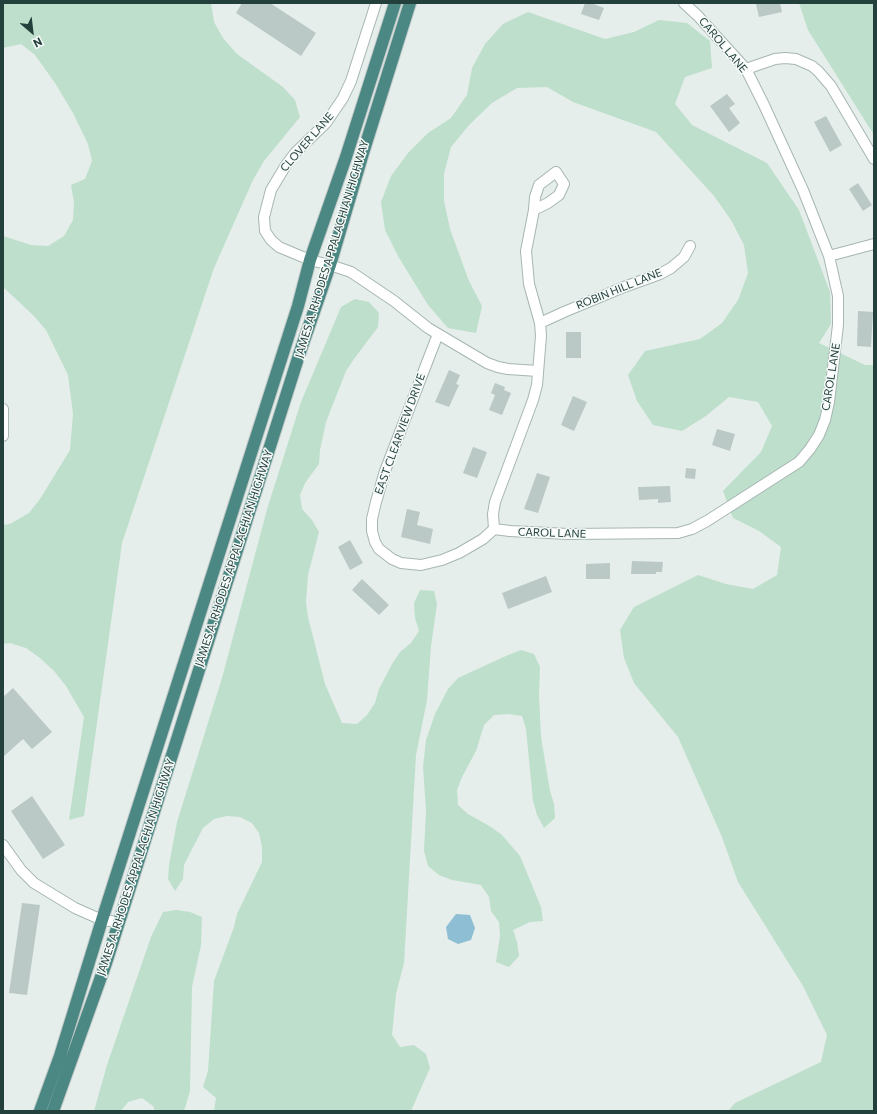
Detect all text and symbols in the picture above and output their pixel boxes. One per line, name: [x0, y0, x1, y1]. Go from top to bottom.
north arrow: [12, 12, 52, 52]
street label: CAROL LANE: [696, 15, 750, 75]
text: N: [31, 35, 45, 51]
street label: CLOVER LANE: [278, 110, 336, 174]
street label: JAMES A. RHODES APPALACHIAN HIGHWAY: [292, 138, 372, 360]
street label: ROBIN HILL LANE: [574, 266, 664, 312]
street label: CAROL LANE: [819, 342, 843, 412]
street label: EAST CLEARVIEW DRIVE: [372, 372, 428, 496]
street label: JAMES A. RHODES APPALACHIAN HIGHWAY: [193, 448, 275, 668]
street label: CAROL LANE: [518, 525, 586, 541]
street label: JAMES A. RHODES APPALACHIAN HIGHWAY: [95, 757, 177, 977]

